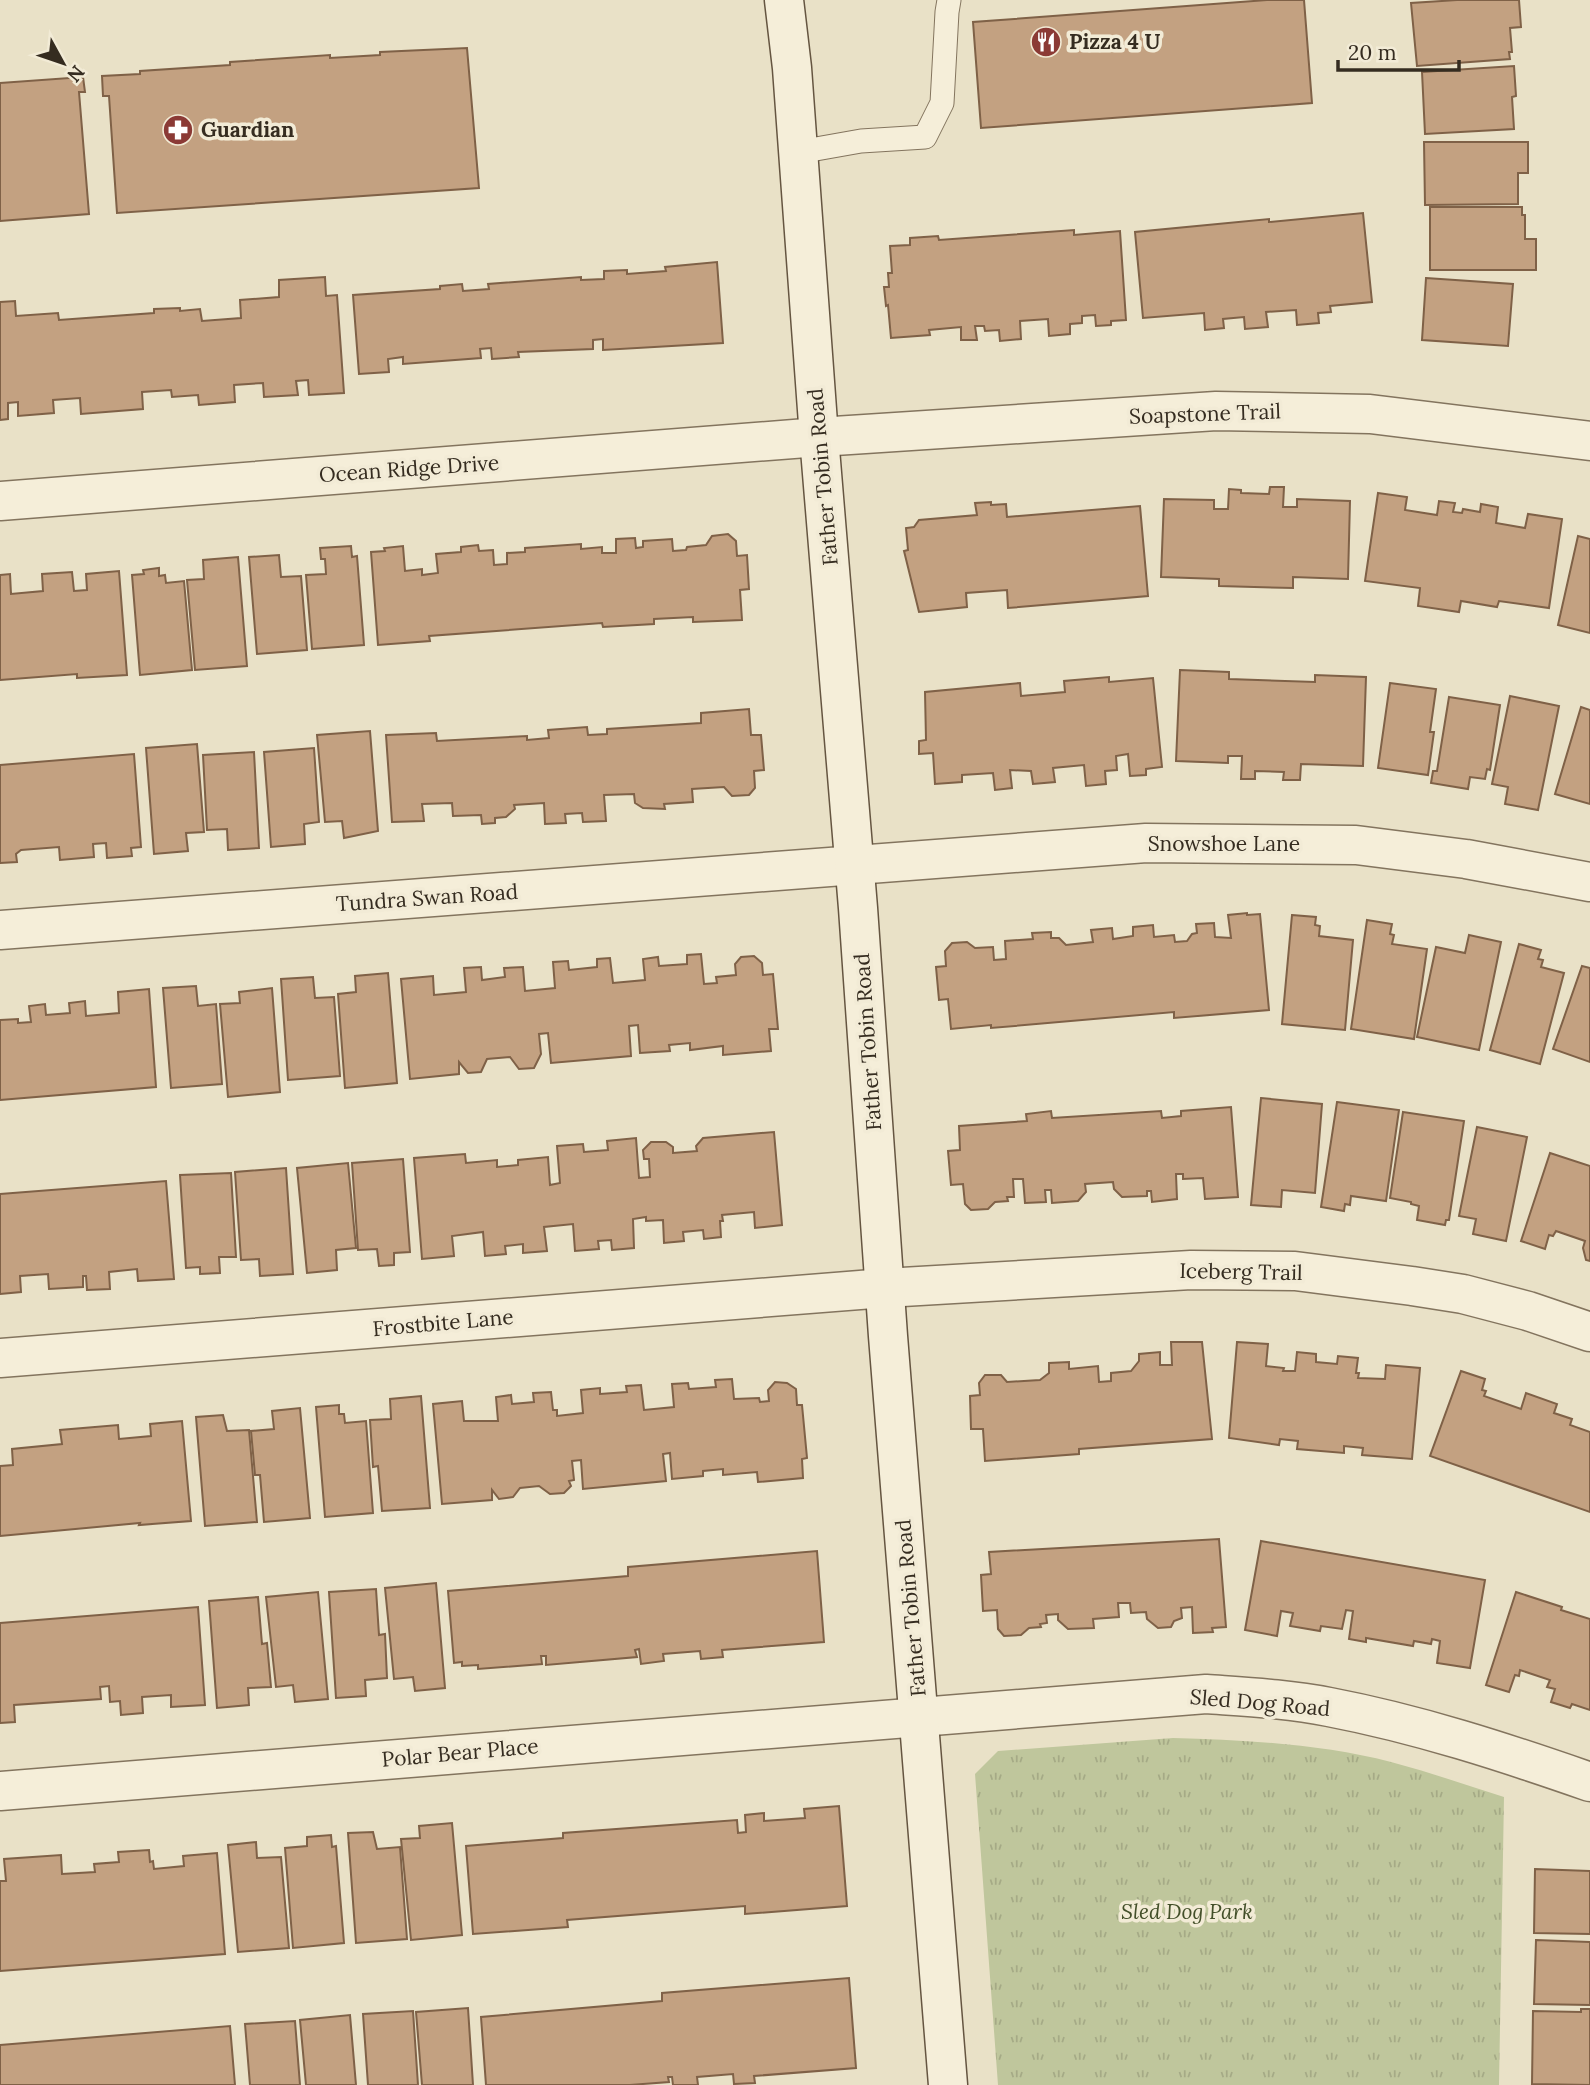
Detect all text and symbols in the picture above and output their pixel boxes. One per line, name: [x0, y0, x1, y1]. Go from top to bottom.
restaurant icon: Pizza 4 U: [1029, 25, 1063, 59]
north arrow: [28, 28, 98, 98]
place label: Pizza 4 U: [1069, 28, 1160, 55]
scale bar: [1338, 28, 1459, 72]
text: 20 m: [1348, 39, 1397, 66]
text: N: [62, 61, 90, 88]
pharmacy icon: Guardian: [161, 113, 195, 147]
place label: Guardian: [201, 116, 295, 143]
street label: Father Tobin Road: [801, 387, 844, 567]
street label: Soapstone Trail: [1129, 397, 1281, 430]
street label: Ocean Ridge Drive: [318, 449, 500, 488]
street label: Snowshoe Lane: [1148, 830, 1300, 857]
street label: Tundra Swan Road: [335, 878, 519, 917]
street label: Father Tobin Road: [848, 952, 887, 1132]
street label: Iceberg Trail: [1179, 1257, 1303, 1286]
street label: Frostbite Lane: [371, 1303, 515, 1342]
street label: Father Tobin Road: [889, 1518, 932, 1698]
street label: Sled Dog Road: [1189, 1683, 1331, 1722]
street label: Polar Bear Place: [380, 1732, 540, 1773]
park label: Sled Dog Park: [1121, 1898, 1253, 1925]

